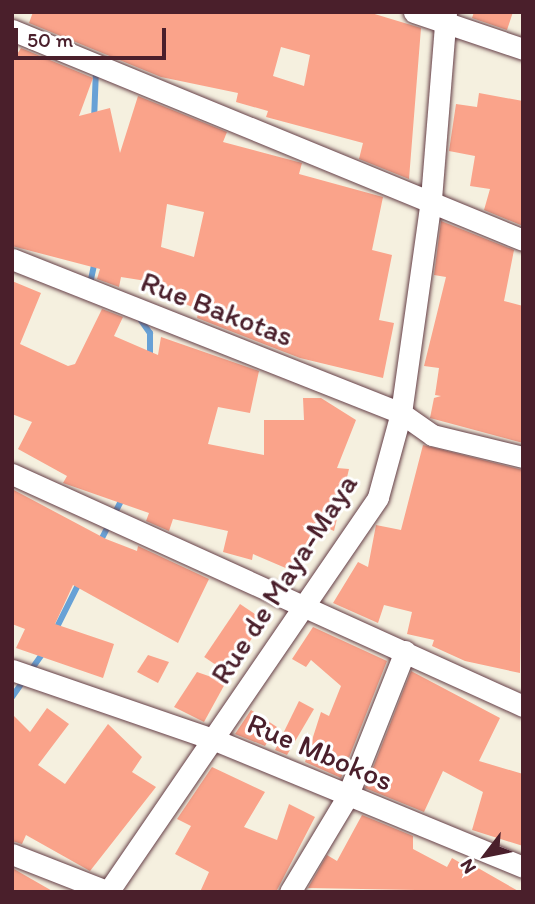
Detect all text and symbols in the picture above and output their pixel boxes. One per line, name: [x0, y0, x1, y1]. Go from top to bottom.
scale bar: [18, 14, 170, 58]
text: 50 m: [27, 27, 73, 52]
street label: Rue Bakotas: [135, 263, 299, 355]
street label: Rue de Maya-Maya: [203, 468, 365, 690]
street label: Rue Mbokos: [242, 705, 398, 799]
north arrow: [451, 820, 521, 890]
text: N: [455, 855, 481, 878]

